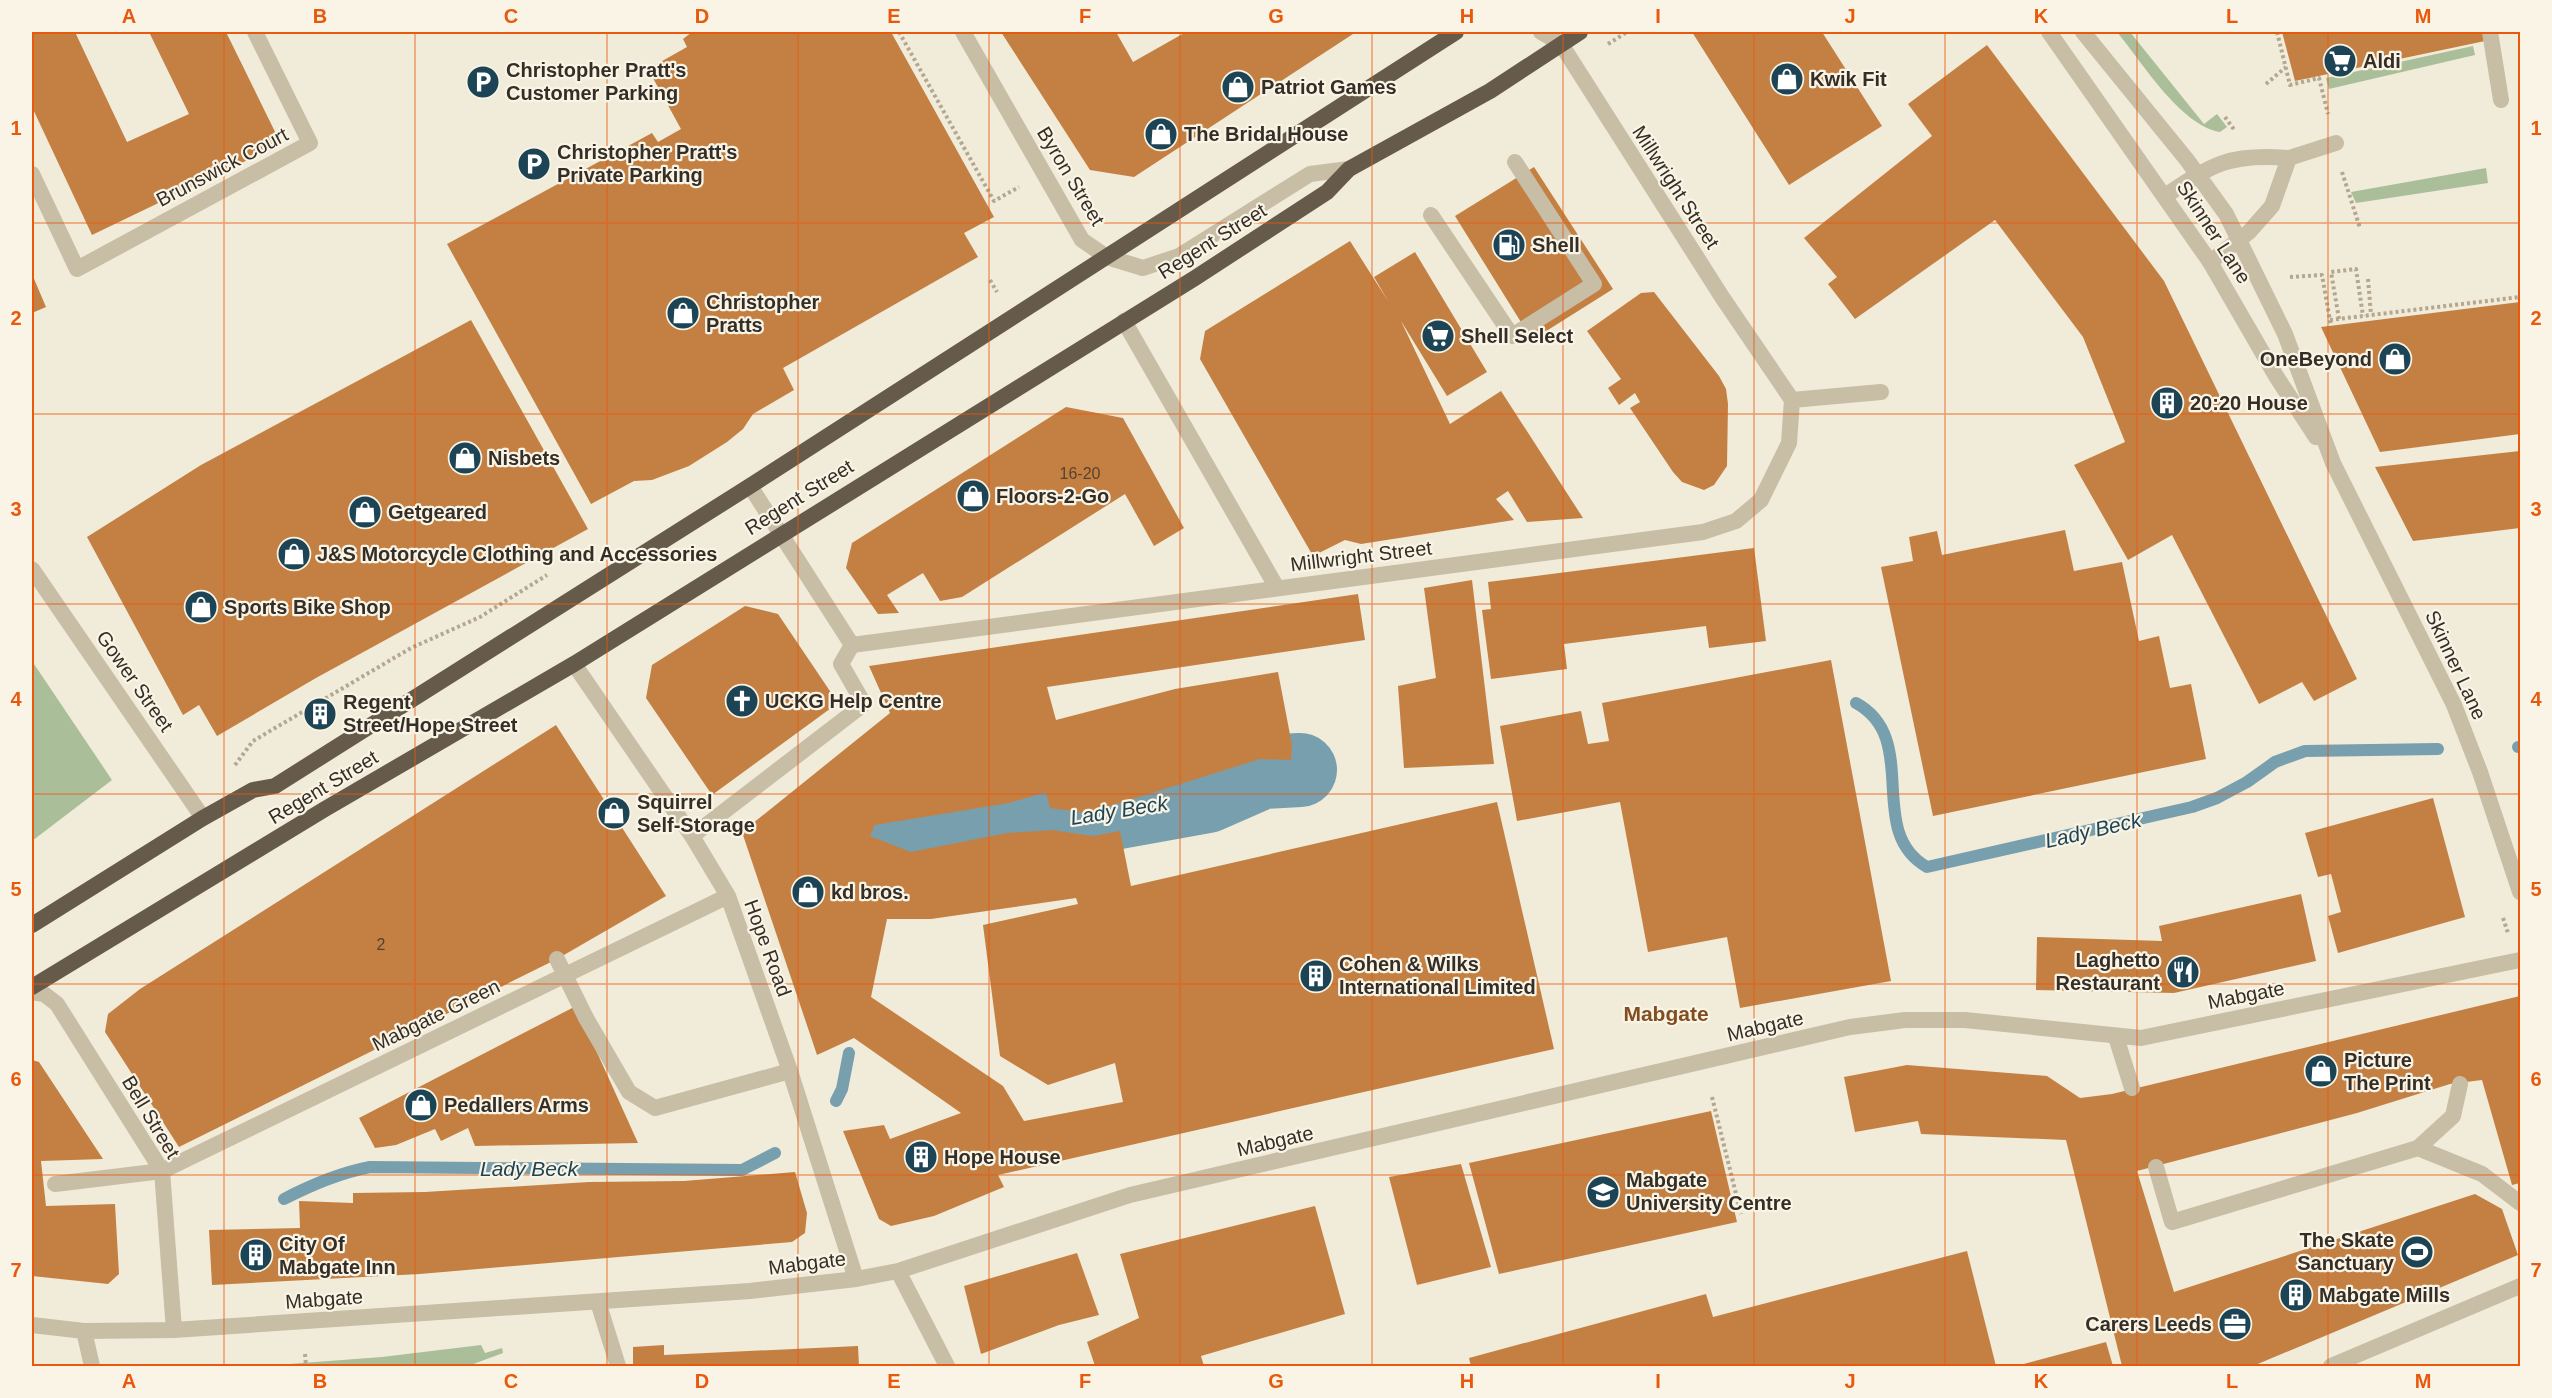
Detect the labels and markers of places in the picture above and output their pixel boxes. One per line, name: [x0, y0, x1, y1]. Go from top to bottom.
supermarket icon: Aldi: [2322, 43, 2358, 79]
place label: Aldi: [2363, 50, 2401, 72]
place label: Christopher Pratt's Customer Parking: [506, 59, 686, 104]
shop icon: Kwik Fit: [1769, 61, 1805, 97]
parking icon: Christopher Pratt's Customer Parking: [465, 64, 501, 100]
place label: Kwik Fit: [1810, 68, 1887, 90]
shop icon: Patriot Games: [1220, 69, 1256, 105]
place label: Patriot Games: [1261, 76, 1397, 98]
shop icon: The Bridal House: [1143, 116, 1179, 152]
place label: The Bridal House: [1184, 123, 1348, 145]
place label: Christopher Pratt's Private Parking: [557, 141, 737, 186]
parking icon: Christopher Pratt's Private Parking: [516, 146, 552, 182]
fuel station icon: Shell: [1491, 227, 1527, 263]
place label: Shell: [1532, 234, 1580, 256]
place label: Christopher Pratts: [706, 291, 820, 336]
shop icon: Christopher Pratts: [665, 295, 701, 331]
supermarket icon: Shell Select: [1420, 318, 1456, 354]
place label: Shell Select: [1461, 325, 1574, 347]
shop icon: OneBeyond: [2377, 341, 2413, 377]
place label: OneBeyond: [2260, 348, 2372, 370]
building icon: 20:20 House: [2149, 385, 2185, 421]
place label: 20:20 House: [2190, 392, 2308, 414]
shop icon: Nisbets: [447, 440, 483, 476]
place label: Nisbets: [488, 447, 560, 469]
shop icon: Floors-2-Go: [955, 478, 991, 514]
place label: Floors-2-Go: [996, 485, 1109, 507]
shop icon: Getgeared: [347, 494, 383, 530]
place label: Getgeared: [388, 501, 487, 523]
shop icon: J&S Motorcycle Clothing and Accessories: [276, 536, 312, 572]
place label: J&S Motorcycle Clothing and Accessories: [317, 543, 717, 565]
shop icon: Sports Bike Shop: [183, 589, 219, 625]
place label: Sports Bike Shop: [224, 596, 391, 618]
church icon: UCKG Help Centre: [724, 683, 760, 719]
place label: UCKG Help Centre: [765, 690, 942, 712]
place label: Regent Street/Hope Street: [343, 691, 518, 736]
building icon: Regent Street/Hope Street: [302, 696, 338, 732]
place label: Squirrel Self-Storage: [637, 791, 755, 836]
shop icon: Squirrel Self-Storage: [596, 795, 632, 831]
shop icon: kd bros.: [790, 874, 826, 910]
place label: kd bros.: [831, 881, 909, 903]
place label: Laghetto Restaurant: [2056, 949, 2160, 994]
place label: Cohen & Wilks International Limited: [1339, 953, 1536, 998]
restaurant icon: Laghetto Restaurant: [2165, 954, 2201, 990]
building icon: Cohen & Wilks International Limited: [1298, 958, 1334, 994]
place label: Picture The Print: [2344, 1049, 2431, 1094]
shop icon: Picture The Print: [2303, 1053, 2339, 1089]
shop icon: Pedallers Arms: [403, 1087, 439, 1123]
place label: Pedallers Arms: [444, 1094, 589, 1116]
building icon: Hope House: [903, 1139, 939, 1175]
place label: Hope House: [944, 1146, 1061, 1168]
place label: Mabgate University Centre: [1626, 1169, 1792, 1214]
school or university icon: Mabgate University Centre: [1585, 1174, 1621, 1210]
place label: The Skate Sanctuary: [2297, 1229, 2395, 1274]
place label: City Of Mabgate Inn: [279, 1233, 396, 1278]
sports icon: The Skate Sanctuary: [2399, 1234, 2435, 1270]
building icon: City Of Mabgate Inn: [238, 1237, 274, 1273]
building icon: Mabgate Mills: [2278, 1277, 2314, 1313]
place label: Mabgate Mills: [2319, 1284, 2450, 1306]
office icon: Carers Leeds: [2217, 1306, 2253, 1342]
place label: Carers Leeds: [2085, 1313, 2212, 1335]

